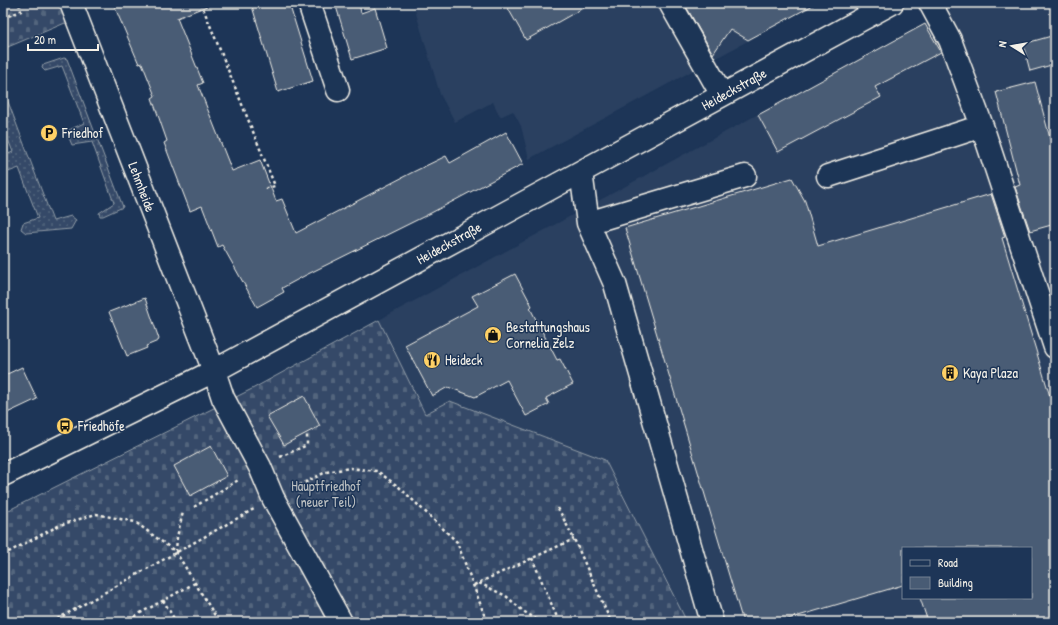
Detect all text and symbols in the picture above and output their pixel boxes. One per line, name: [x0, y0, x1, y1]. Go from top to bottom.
scale bar: [28, 26, 98, 52]
north arrow: [992, 26, 1032, 66]
text: 20 m: [34, 31, 56, 48]
text: N: [995, 40, 1010, 48]
street label: Heideckstraße: [698, 63, 771, 115]
parking icon: Friedhof: [39, 123, 59, 143]
place label: Friedhof: [61, 123, 103, 142]
street label: Lehmheide: [124, 159, 161, 215]
street label: Heideckstraße: [413, 217, 486, 269]
place label: Bestattungshaus Cornelia Zelz: [506, 317, 590, 352]
shop icon: Bestattungshaus Cornelia Zelz: [483, 325, 503, 345]
restaurant icon: Heideck: [422, 350, 442, 370]
place label: Heideck: [445, 350, 483, 369]
building icon: Kaya Plaza: [940, 363, 960, 383]
place label: Kaya Plaza: [963, 363, 1018, 383]
bus stop icon: Friedhöfe: [55, 416, 75, 436]
place label: Friedhöfe: [77, 416, 125, 435]
park label: Hauptfriedhof (neuer Teil): [291, 476, 361, 511]
legend: [902, 547, 1032, 599]
text: Road: [938, 554, 958, 571]
text: Building: [938, 574, 973, 591]

